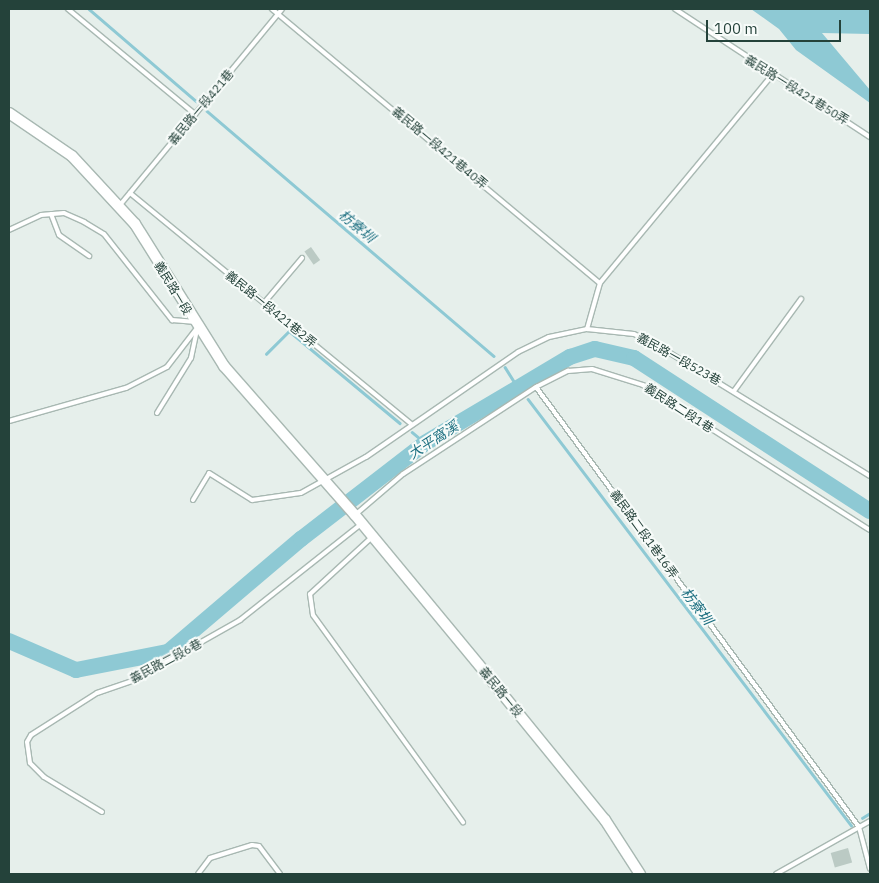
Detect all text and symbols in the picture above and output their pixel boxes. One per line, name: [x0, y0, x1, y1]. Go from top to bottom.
scale bar: [709, 10, 844, 42]
text: 100 m: [714, 19, 758, 38]
street label: 義民路一段421巷50弄: [742, 52, 852, 128]
street label: 義民路一段421巷: [165, 67, 237, 147]
street label: 義民路一段421巷40弄: [389, 104, 491, 192]
water label: 枋寮圳: [336, 206, 378, 246]
street label: 義民路一段: [151, 259, 195, 317]
street label: 義民路一段421巷2弄: [223, 268, 319, 350]
street label: 義民路一段523巷: [635, 330, 723, 388]
street label: 義民路二段1巷: [642, 380, 716, 436]
water label: 大平窩溪: [405, 418, 461, 462]
street label: 義民路二段1巷16弄: [607, 487, 681, 581]
water label: 枋寮圳: [678, 584, 716, 628]
street label: 義民路二段6巷: [128, 636, 204, 686]
street label: 義民路一段: [477, 664, 525, 720]

